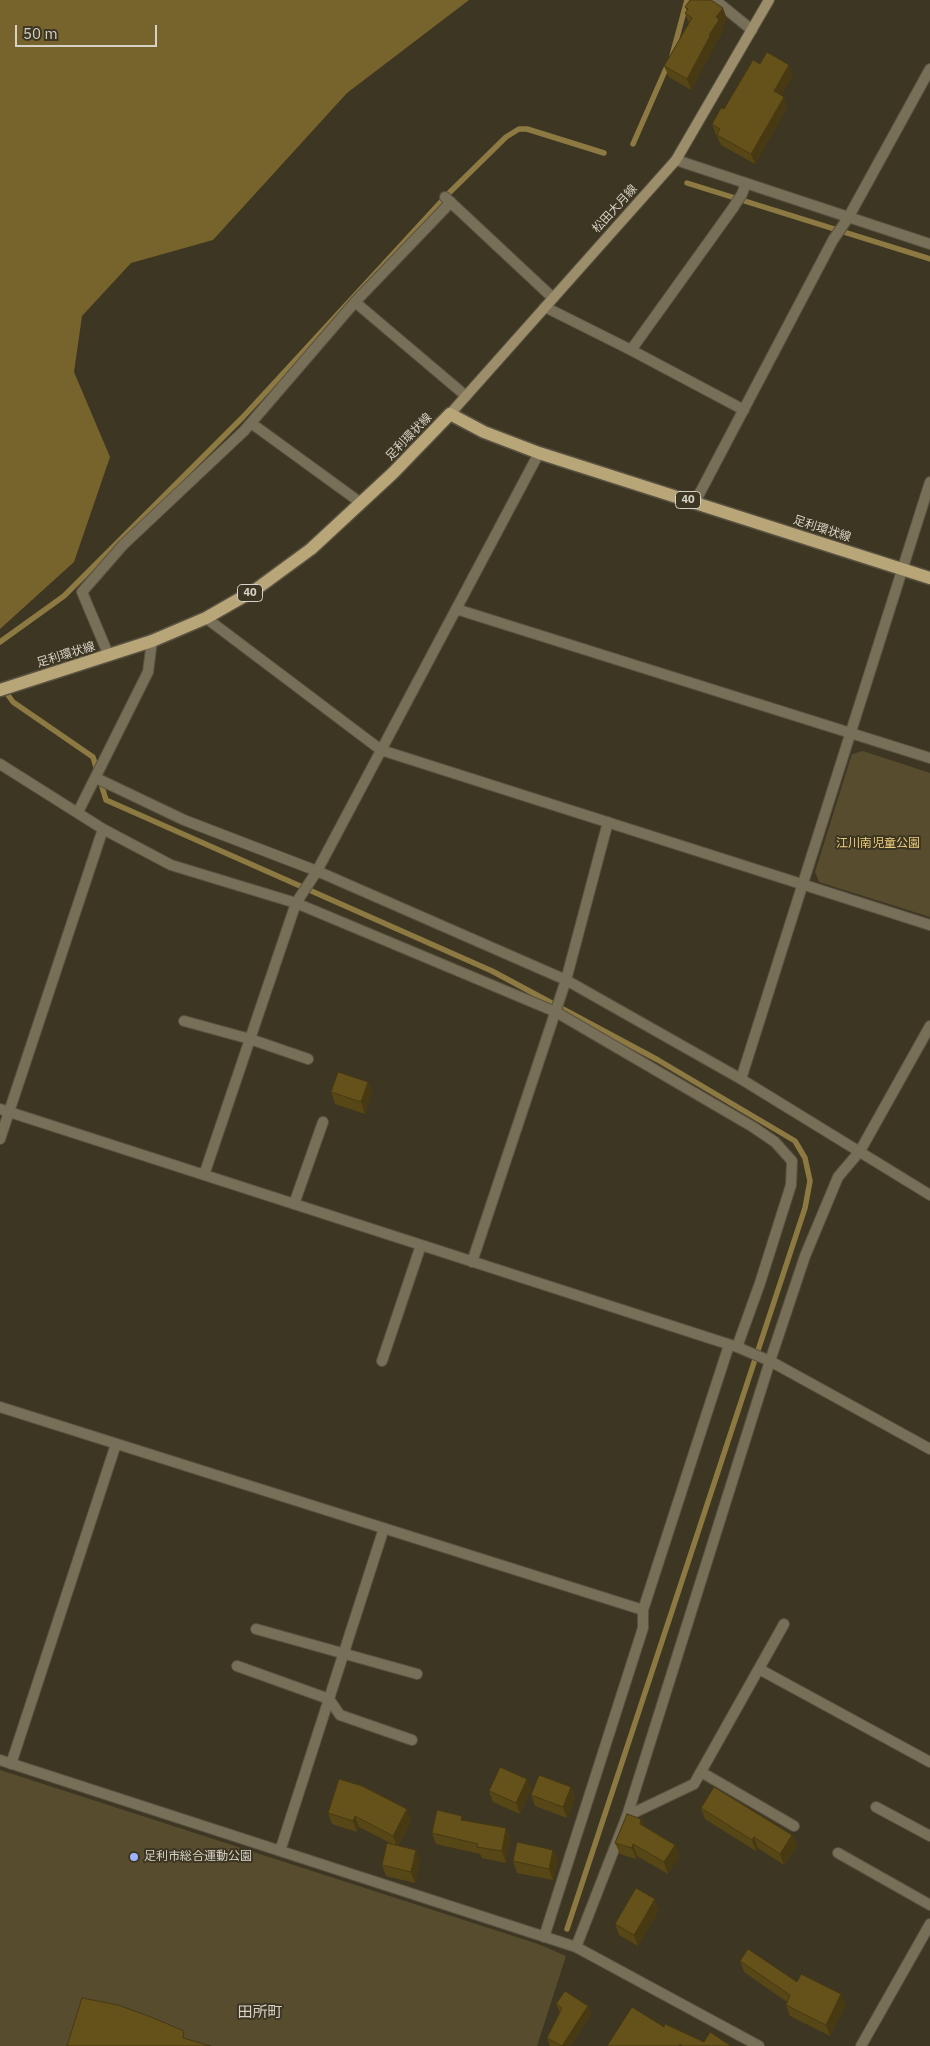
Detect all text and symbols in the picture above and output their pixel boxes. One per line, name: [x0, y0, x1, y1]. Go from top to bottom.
scale bar: [18, 15, 160, 47]
text: 50 m: [23, 24, 58, 43]
street label: 松田大月線: [590, 182, 640, 236]
street label: 足利環状線: [383, 410, 435, 464]
road number: 40: [676, 492, 700, 508]
street label: 足利環状線: [791, 513, 853, 545]
road number: 40: [238, 584, 262, 602]
street label: 足利環状線: [35, 639, 97, 671]
park label: 江川南児童公園: [836, 837, 920, 851]
place label: 足利市総合運動公園: [144, 1850, 252, 1864]
marker: 足利市総合運動公園: [128, 1851, 140, 1863]
district label: 田所町: [238, 2004, 282, 2022]

